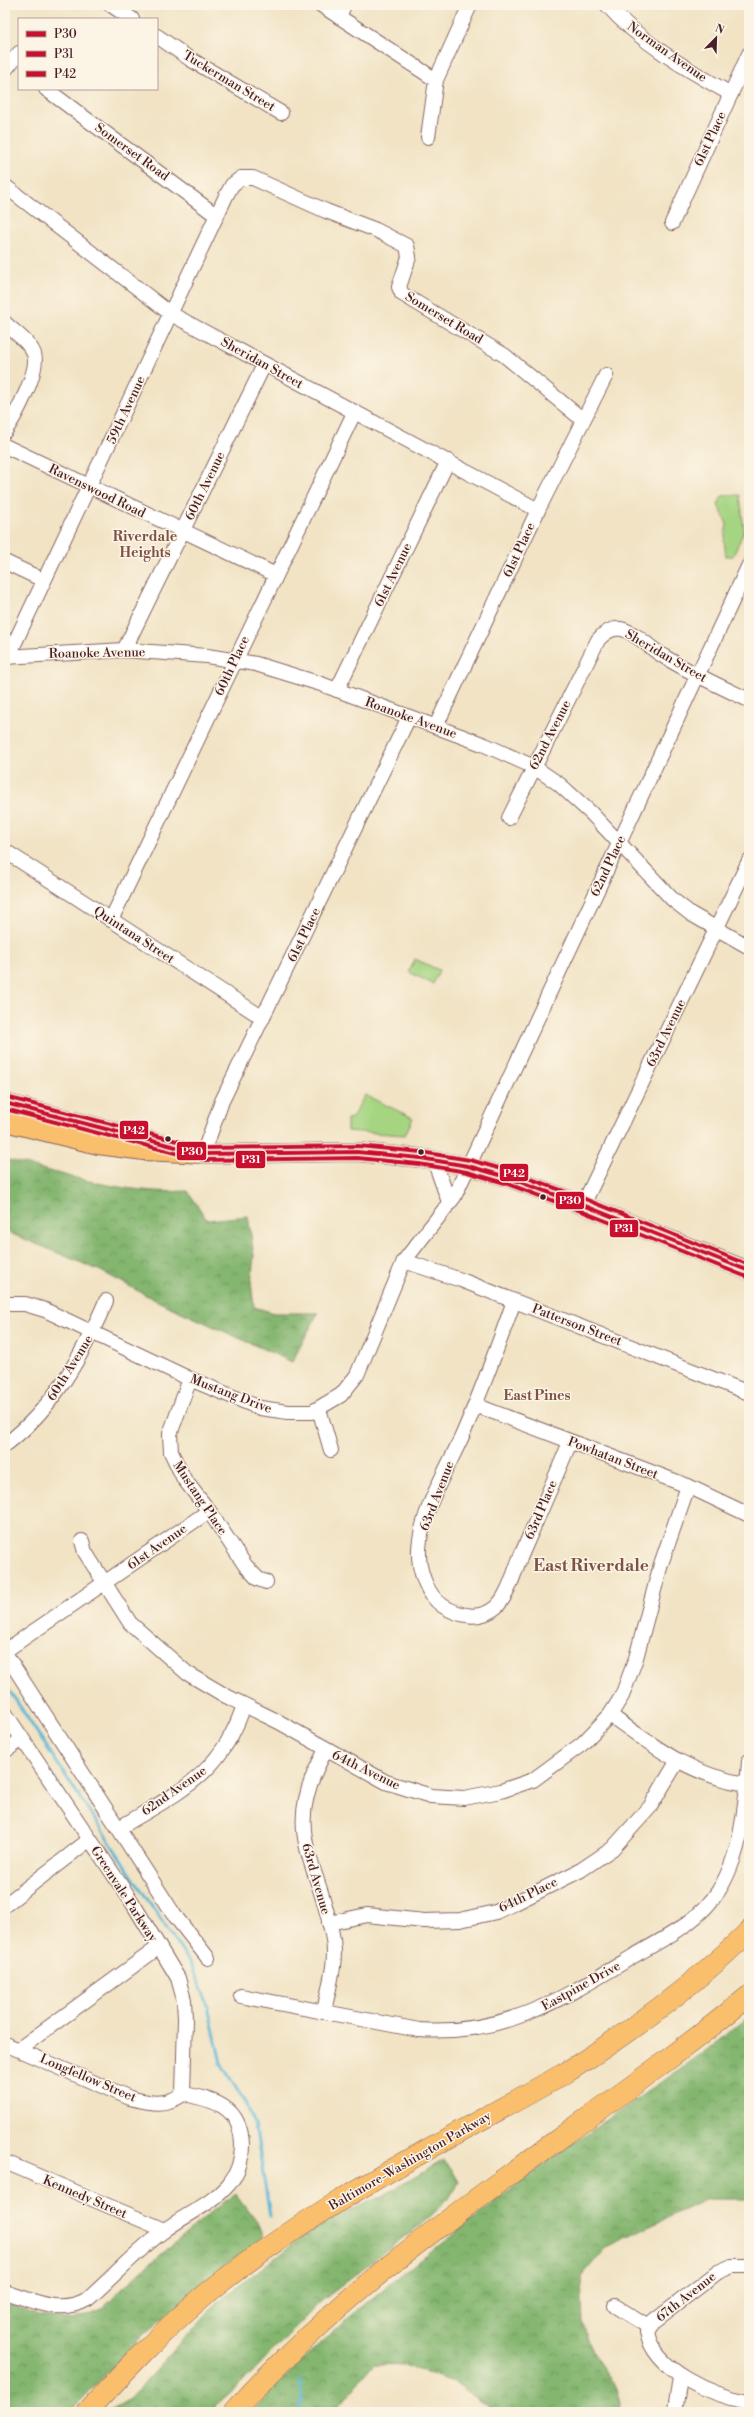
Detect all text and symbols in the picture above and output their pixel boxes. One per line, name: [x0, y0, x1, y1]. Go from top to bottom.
legend: [18, 18, 158, 90]
north arrow: [696, 18, 736, 58]
street label: Norman Avenue: [624, 19, 710, 86]
text: N: [713, 22, 727, 38]
text: P30: [54, 27, 77, 42]
text: P31: [54, 47, 75, 62]
street label: Tuckerman Street: [180, 47, 278, 115]
text: P42: [54, 67, 76, 82]
street label: 61st Place: [690, 109, 730, 169]
street label: Somerset Road: [92, 120, 173, 185]
street label: Somerset Road: [402, 288, 486, 348]
street label: Sheridan Street: [218, 334, 306, 392]
street label: 59th Avenue: [103, 373, 149, 446]
street label: 60th Avenue: [181, 449, 229, 523]
street label: Ravenswood Road: [46, 461, 149, 522]
street label: 61st Place: [499, 520, 539, 580]
district label: Riverdale Heights: [113, 528, 178, 562]
street label: 61st Avenue: [371, 540, 416, 610]
street label: Sheridan Street: [622, 626, 710, 686]
street label: 60th Place: [211, 633, 253, 698]
street label: Roanoke Avenue: [49, 644, 146, 662]
street label: Roanoke Avenue: [363, 694, 460, 742]
street label: 62nd Avenue: [526, 697, 575, 772]
street label: 62nd Place: [587, 833, 629, 899]
street label: Quintana Street: [91, 903, 178, 967]
street label: 61st Place: [284, 905, 324, 965]
street label: 63rd Avenue: [643, 996, 689, 1070]
line badge: P42: [119, 1120, 149, 1140]
text: P42: [123, 1124, 145, 1138]
unlabelled marker: [163, 1134, 173, 1144]
line badge: P30: [176, 1141, 207, 1161]
text: P30: [181, 1145, 203, 1159]
unlabelled marker: [416, 1147, 426, 1157]
line badge: P31: [235, 1150, 266, 1169]
text: P31: [241, 1153, 261, 1167]
line badge: P42: [499, 1163, 529, 1182]
text: P42: [503, 1167, 525, 1181]
line badge: P30: [555, 1191, 585, 1210]
unlabelled marker: [538, 1192, 548, 1202]
text: P30: [559, 1194, 581, 1208]
line badge: P31: [609, 1219, 639, 1238]
text: P31: [614, 1222, 634, 1236]
street label: Patterson Street: [530, 1301, 624, 1350]
street label: 60th Avenue: [43, 1332, 97, 1404]
street label: Mustang Drive: [188, 1371, 275, 1417]
district label: East Pines: [503, 1387, 571, 1405]
street label: Powhatan Street: [566, 1433, 661, 1483]
street label: Mustang Place: [169, 1458, 231, 1538]
street label: 63rd Avenue: [416, 1458, 458, 1533]
street label: 63rd Place: [521, 1477, 561, 1542]
street label: 61st Avenue: [124, 1520, 190, 1573]
district label: East Riverdale: [533, 1555, 649, 1577]
street label: 64th Avenue: [329, 1747, 403, 1794]
street label: 62nd Avenue: [138, 1762, 210, 1819]
street label: 63rd Avenue: [298, 1841, 334, 1917]
street label: Greenvale Parkway: [87, 1843, 161, 1945]
street label: 64th Place: [496, 1874, 560, 1916]
street label: Eastpine Drive: [539, 1957, 624, 2014]
street label: Longfellow Street: [37, 2050, 139, 2106]
street label: Baltimore-Washington Parkway: [325, 2108, 494, 2215]
street label: Kennedy Street: [40, 2172, 130, 2222]
street label: 67th Avenue: [653, 2268, 720, 2325]

